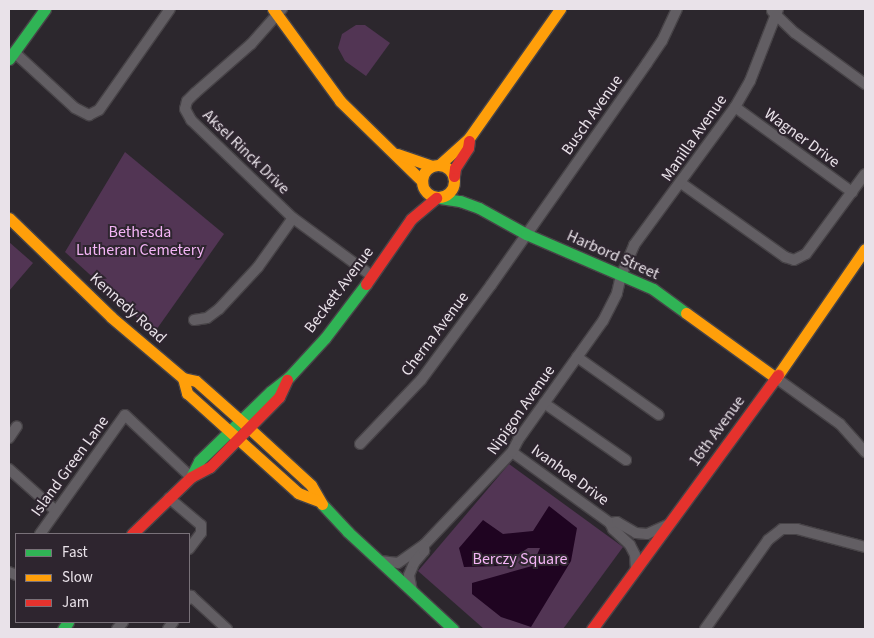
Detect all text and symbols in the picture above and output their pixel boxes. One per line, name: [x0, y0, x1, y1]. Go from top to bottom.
street label: Busch Avenue: [557, 71, 627, 159]
street label: Manilla Avenue: [657, 91, 731, 185]
street label: Wagner Drive: [761, 104, 843, 172]
street label: Aksel Rinck Drive: [199, 106, 293, 198]
park label: Bethesda Lutheran Cemetery: [76, 222, 204, 260]
street label: Harbord Street: [564, 226, 662, 284]
street label: Beckett Avenue: [300, 243, 378, 337]
street label: Kennedy Road: [86, 269, 170, 347]
street label: Cherna Avenue: [397, 288, 473, 380]
street label: Nipigon Avenue: [483, 362, 559, 458]
street label: 16th Avenue: [685, 392, 749, 470]
street label: Island Green Lane: [27, 412, 113, 520]
street label: Ivanhoe Drive: [527, 440, 613, 510]
legend: [15, 533, 190, 623]
text: Fast: [62, 542, 88, 563]
park label: Berczy Square: [473, 549, 567, 569]
text: Slow: [62, 567, 93, 588]
text: Jam: [62, 592, 89, 613]

